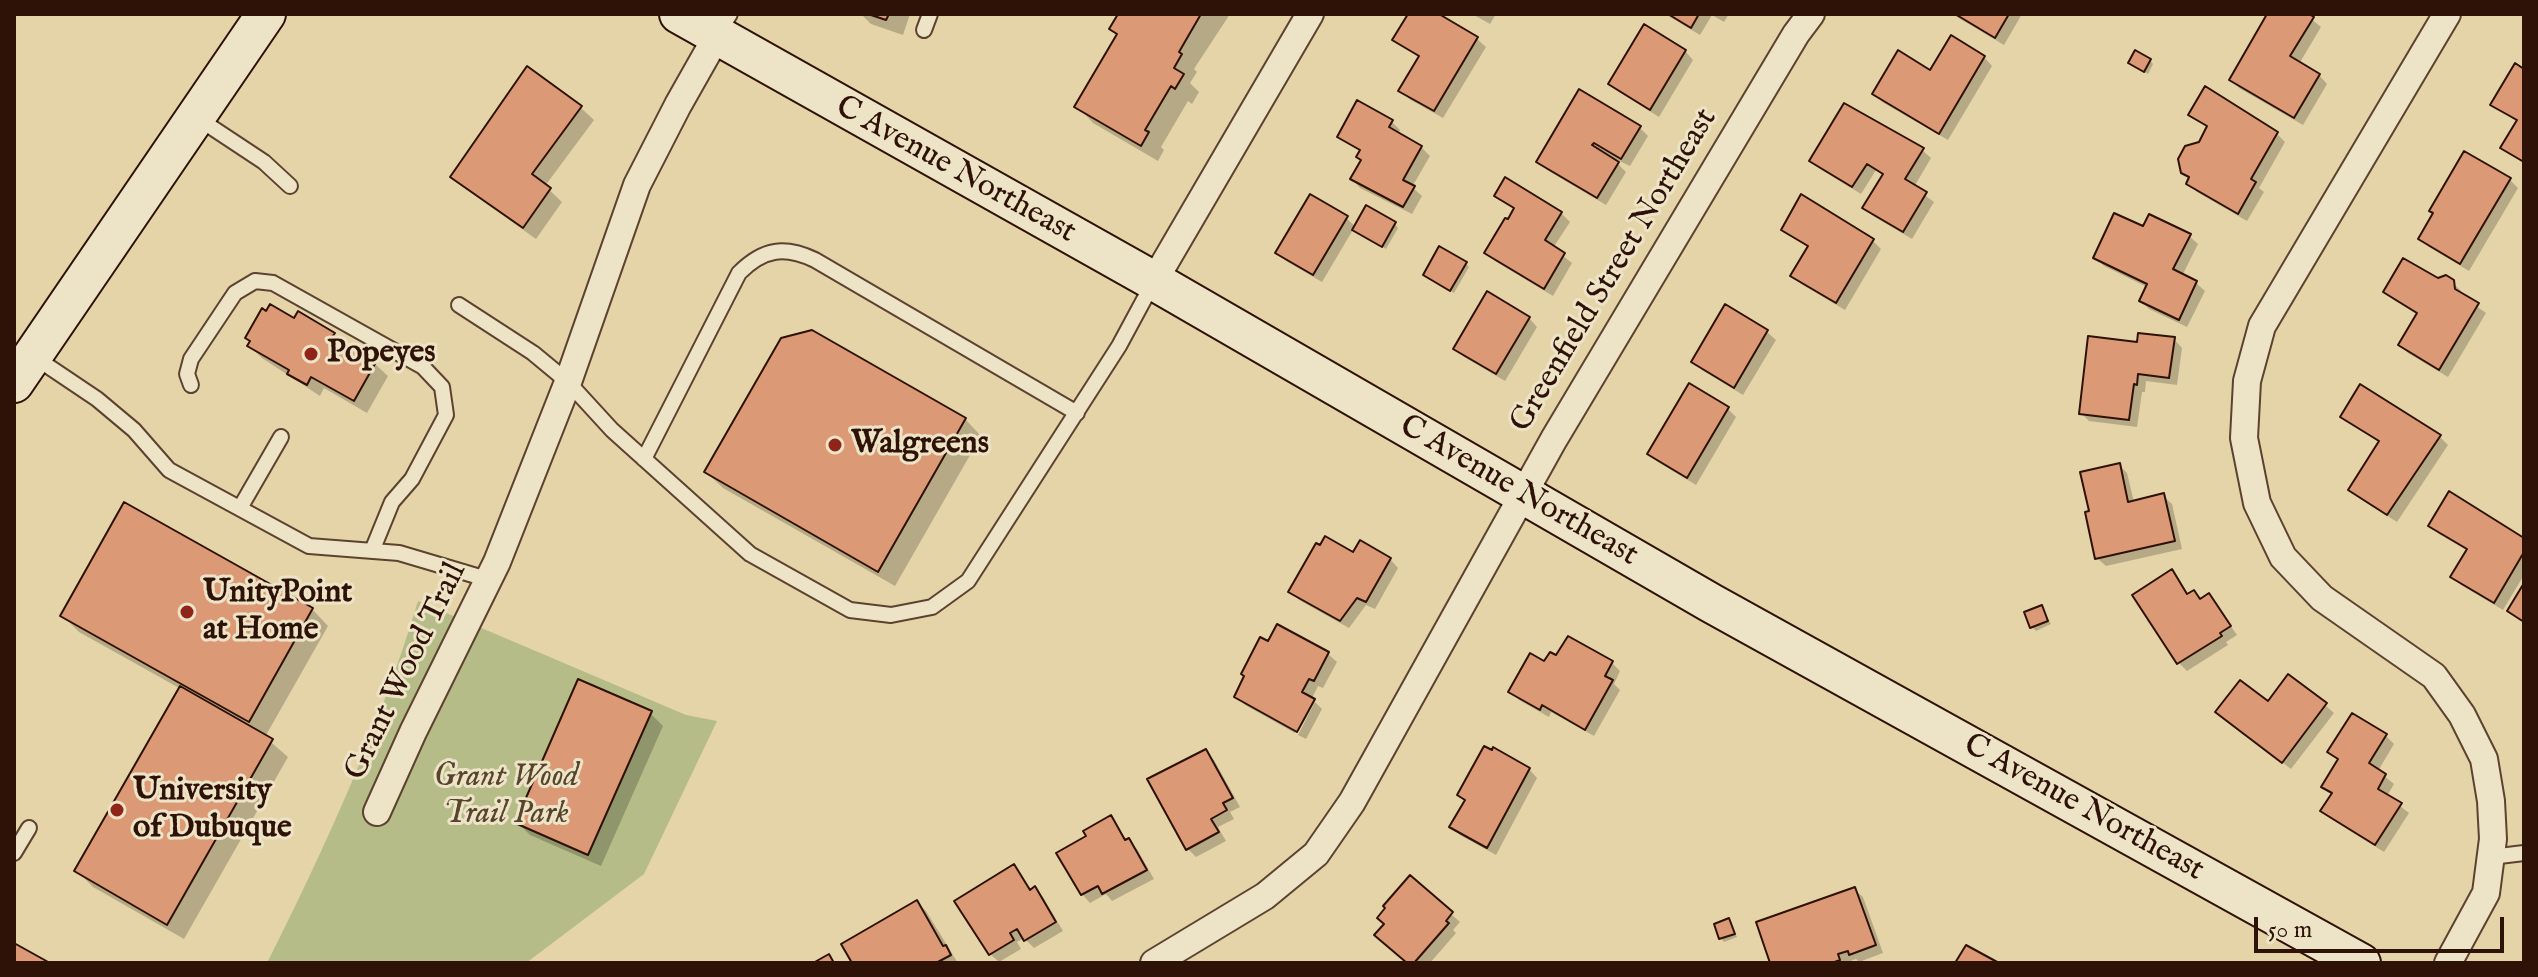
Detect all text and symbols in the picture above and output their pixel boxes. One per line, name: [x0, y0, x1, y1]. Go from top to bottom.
street label: C Avenue Northeast: [828, 89, 1082, 253]
street label: Greenfield Street Northeast: [1503, 102, 1727, 440]
place label: Popeyes: [327, 335, 435, 373]
marker: Popeyes: [302, 345, 320, 363]
street label: C Avenue Northeast: [1392, 408, 1644, 576]
place label: Walgreens: [851, 426, 989, 464]
marker: Walgreens: [826, 436, 844, 454]
street label: Grant Wood Trail: [338, 557, 476, 787]
place label: UnityPoint at Home: [203, 575, 352, 650]
marker: UnityPoint at Home: [178, 603, 196, 621]
street label: C Avenue Northeast: [1956, 727, 2210, 891]
park label: Grant Wood Trail Park: [434, 759, 578, 834]
place label: University of Dubuque: [133, 773, 292, 848]
marker: University of Dubuque: [108, 801, 126, 819]
scale bar: [2258, 901, 2508, 951]
text: 50 m: [2268, 915, 2312, 946]

